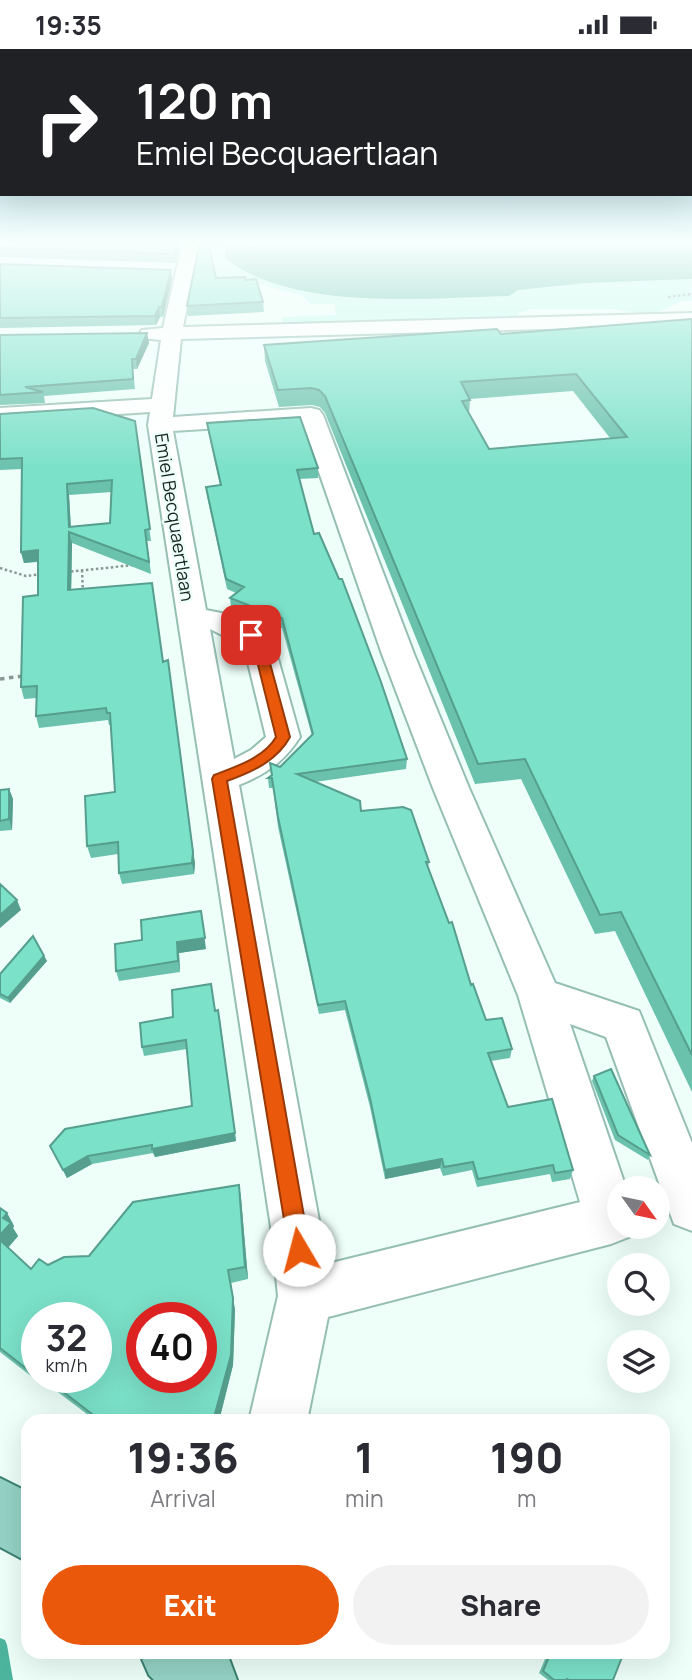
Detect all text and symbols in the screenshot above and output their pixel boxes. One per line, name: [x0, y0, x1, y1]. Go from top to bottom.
text: 19:35: [35, 7, 102, 43]
text: 120 m: [136, 67, 273, 134]
icon: right: [21, 77, 112, 168]
text: Emiel Becquaertlaan: [136, 131, 438, 175]
street label: Emiel Becquaertlaan: [150, 431, 200, 603]
pin: [221, 605, 281, 665]
icon: arrive: [232, 616, 270, 654]
north arrow: [607, 1176, 670, 1239]
map controls: [607, 1176, 670, 1393]
position arrow: [262, 1213, 336, 1287]
button: search: [607, 1253, 670, 1316]
speed limit sign: 40: [126, 1302, 217, 1393]
text: 32: [46, 1314, 87, 1362]
button: layers: [607, 1330, 670, 1393]
text: km/h: [46, 1353, 87, 1377]
text: 19:36: [127, 1428, 239, 1486]
text: 1: [355, 1428, 374, 1486]
text: 190: [490, 1428, 564, 1486]
text: Arrival: [150, 1482, 216, 1514]
text: min: [345, 1482, 384, 1514]
text: m: [517, 1482, 537, 1514]
button: Exit: [42, 1565, 339, 1645]
button: Share: [353, 1565, 649, 1645]

